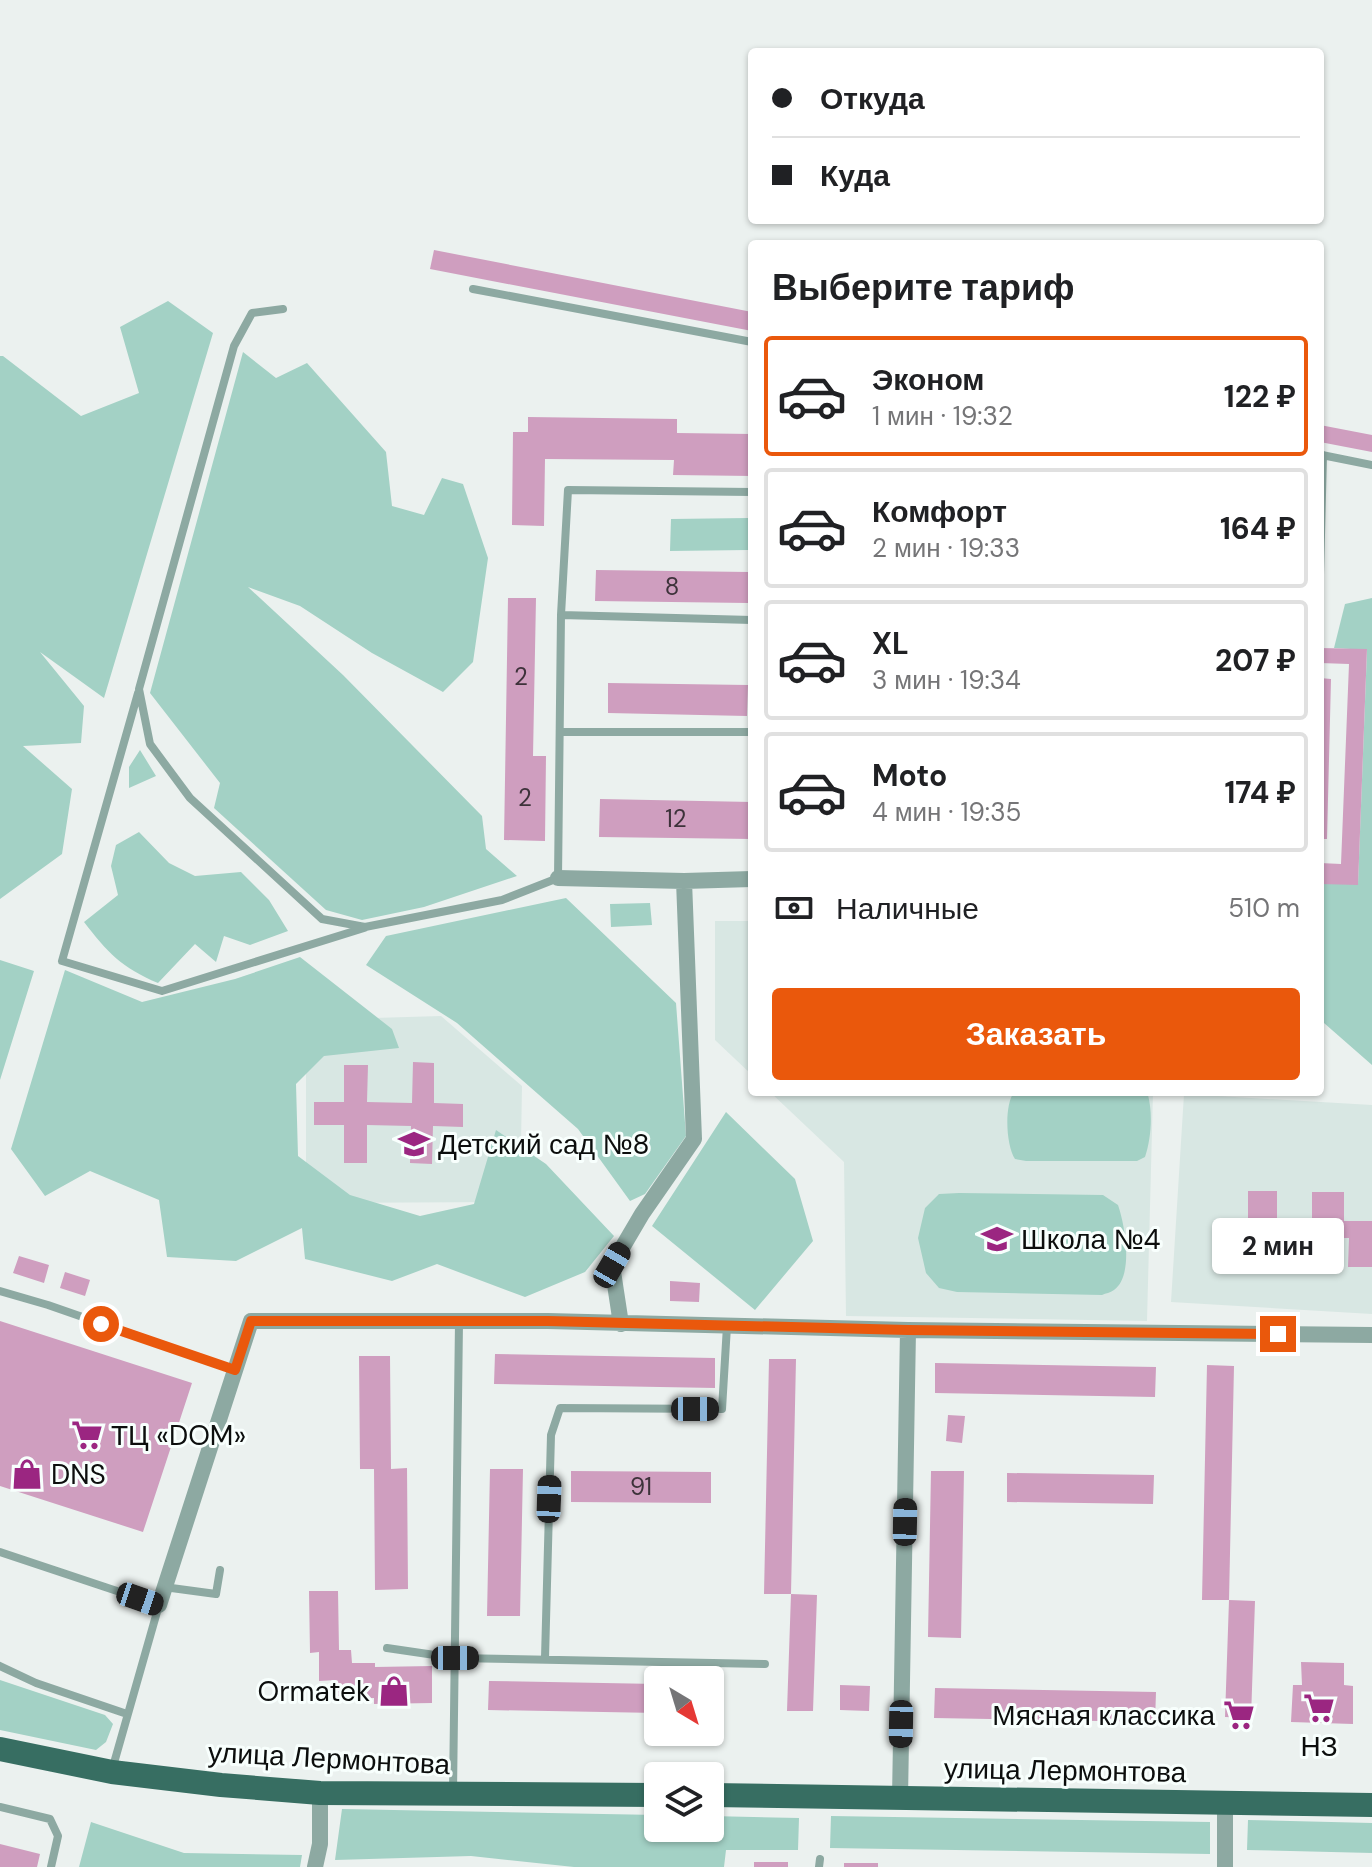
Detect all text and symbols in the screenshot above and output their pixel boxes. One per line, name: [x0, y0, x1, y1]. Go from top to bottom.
text: Откуда: [820, 79, 925, 118]
text: Куда: [820, 156, 890, 195]
text: Выберите тариф: [772, 264, 1075, 311]
icon: car: [776, 360, 848, 432]
text: Эконом: [872, 360, 985, 399]
text: 122 ₽: [1224, 377, 1296, 416]
text: 1 мин · 19:32: [872, 399, 1013, 433]
icon: car: [776, 492, 848, 564]
text: Комфорт: [872, 492, 1007, 531]
text: 164 ₽: [1220, 509, 1296, 548]
text: 2 мин · 19:33: [872, 531, 1020, 565]
house number: 8: [665, 571, 679, 602]
icon: car: [776, 624, 848, 696]
text: XL: [872, 624, 909, 663]
text: 207 ₽: [1215, 641, 1296, 680]
house number: 2: [514, 661, 528, 692]
text: 3 мин · 19:34: [872, 663, 1021, 697]
icon: car: [776, 756, 848, 828]
text: Moto: [872, 756, 947, 795]
text: 174 ₽: [1224, 773, 1296, 812]
house number: 2: [518, 782, 532, 813]
text: 4 мин · 19:35: [872, 795, 1021, 829]
house number: 12: [665, 803, 687, 834]
icon: cash: [772, 886, 816, 930]
text: Наличные: [836, 889, 979, 928]
text: 510 m: [1228, 891, 1300, 925]
button: Заказать: [772, 988, 1300, 1080]
place label: Детский сад №8: [438, 1126, 650, 1163]
school or university icon: Детский сад №8: [397, 1127, 431, 1161]
callout: 2 мин: [1212, 1218, 1344, 1274]
place label: Школа №4: [1021, 1221, 1161, 1258]
school or university icon: Школа №4: [980, 1222, 1014, 1256]
text: 2 мин: [1242, 1229, 1314, 1263]
car: [590, 1238, 634, 1292]
route start: [83, 1306, 119, 1342]
route end: [1260, 1316, 1296, 1352]
car: [671, 1397, 719, 1421]
place label: ТЦ «DOM»: [111, 1417, 246, 1454]
supermarket icon: ТЦ «DOM»: [70, 1418, 104, 1452]
place label: DNS: [51, 1456, 106, 1493]
shop icon: DNS: [10, 1457, 44, 1491]
house number: 91: [630, 1471, 652, 1502]
car: [536, 1475, 562, 1523]
car: [893, 1498, 917, 1546]
car: [113, 1580, 167, 1618]
car: [431, 1646, 479, 1670]
north arrow: [644, 1666, 724, 1746]
map controls: [644, 1666, 724, 1842]
place label: Ormatek: [258, 1673, 370, 1710]
shop icon: Ormatek: [377, 1674, 411, 1708]
supermarket icon: НЗ: [1302, 1691, 1336, 1725]
place label: Мясная классика: [992, 1697, 1215, 1734]
supermarket icon: Мясная классика: [1222, 1698, 1256, 1732]
car: [889, 1700, 913, 1748]
place label: НЗ: [1300, 1728, 1338, 1765]
street label: улица Лермонтова: [207, 1734, 451, 1783]
street label: улица Лермонтова: [943, 1750, 1187, 1791]
button: layers: [644, 1762, 724, 1842]

